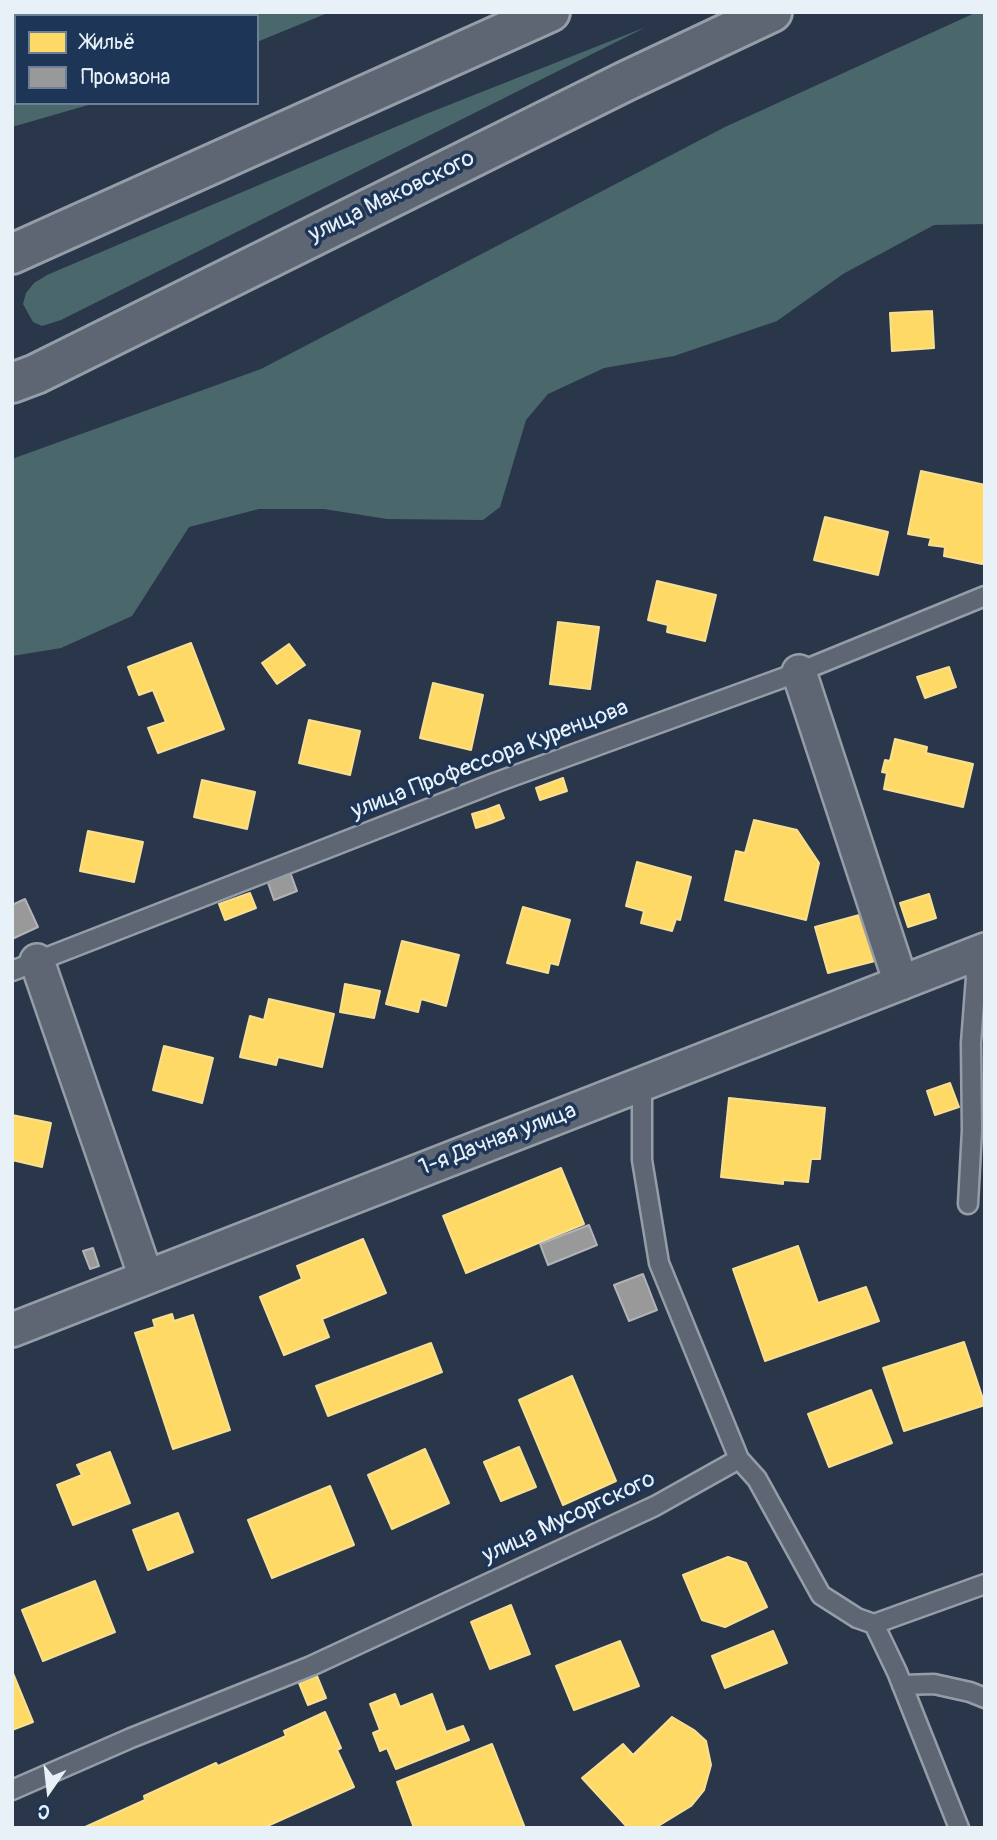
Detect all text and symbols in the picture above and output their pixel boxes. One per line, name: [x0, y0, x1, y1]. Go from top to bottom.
legend: [14, 14, 259, 105]
text: Жильё: [81, 29, 135, 56]
text: Промзона: [81, 64, 170, 91]
street label: улица Маковского: [305, 145, 479, 249]
street label: улица Профессора Куренцова: [348, 694, 632, 826]
street label: 1-я Дачная улица: [416, 1097, 580, 1183]
street label: улица Мусоргского: [478, 1466, 660, 1570]
north arrow: [14, 1756, 84, 1826]
text: С: [35, 1798, 53, 1824]

